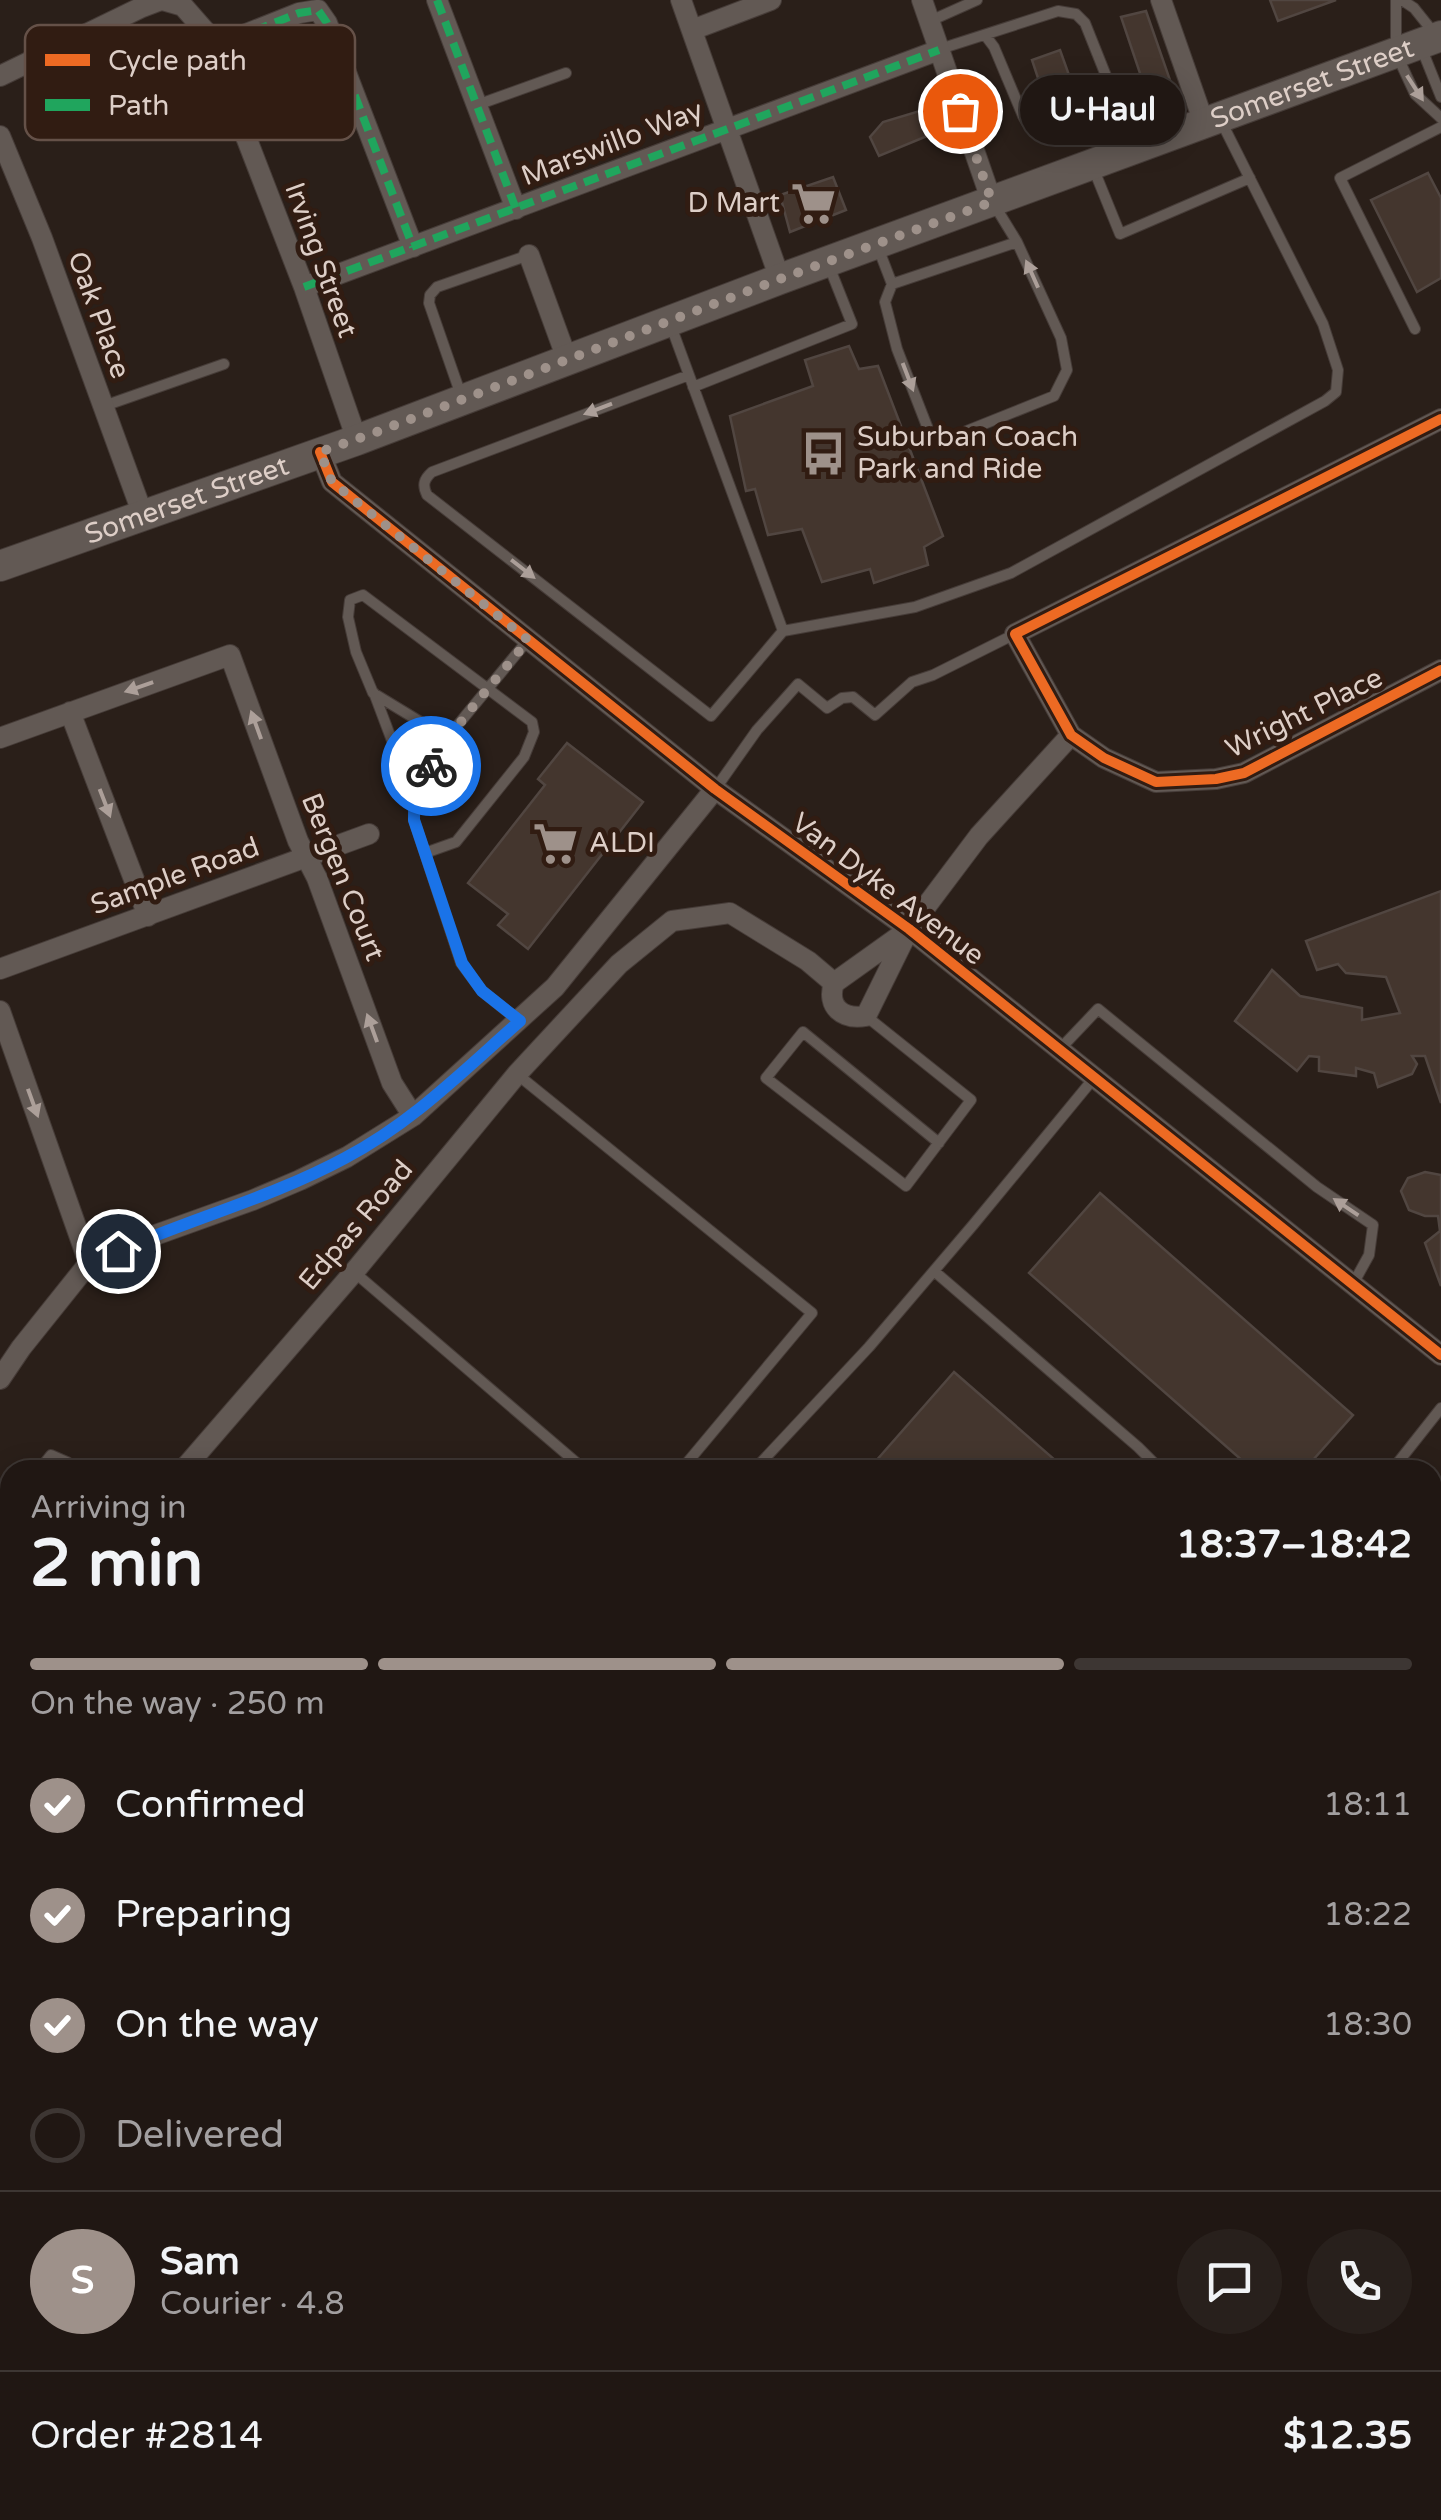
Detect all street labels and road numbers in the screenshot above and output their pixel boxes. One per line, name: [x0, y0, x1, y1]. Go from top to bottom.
street label: Somerset Street: [1206, 30, 1419, 136]
street label: Marswillo Way: [516, 93, 708, 193]
street label: Irving Street: [277, 178, 365, 342]
street label: Oak Place: [60, 247, 138, 383]
street label: Somerset Street: [80, 448, 294, 552]
street label: Wright Place: [1220, 660, 1388, 766]
street label: Bergen Court: [294, 788, 392, 966]
street label: Van Dyke Avenue: [785, 805, 991, 973]
street label: Sample Road: [86, 830, 264, 922]
street label: Edpas Road: [292, 1153, 420, 1297]

